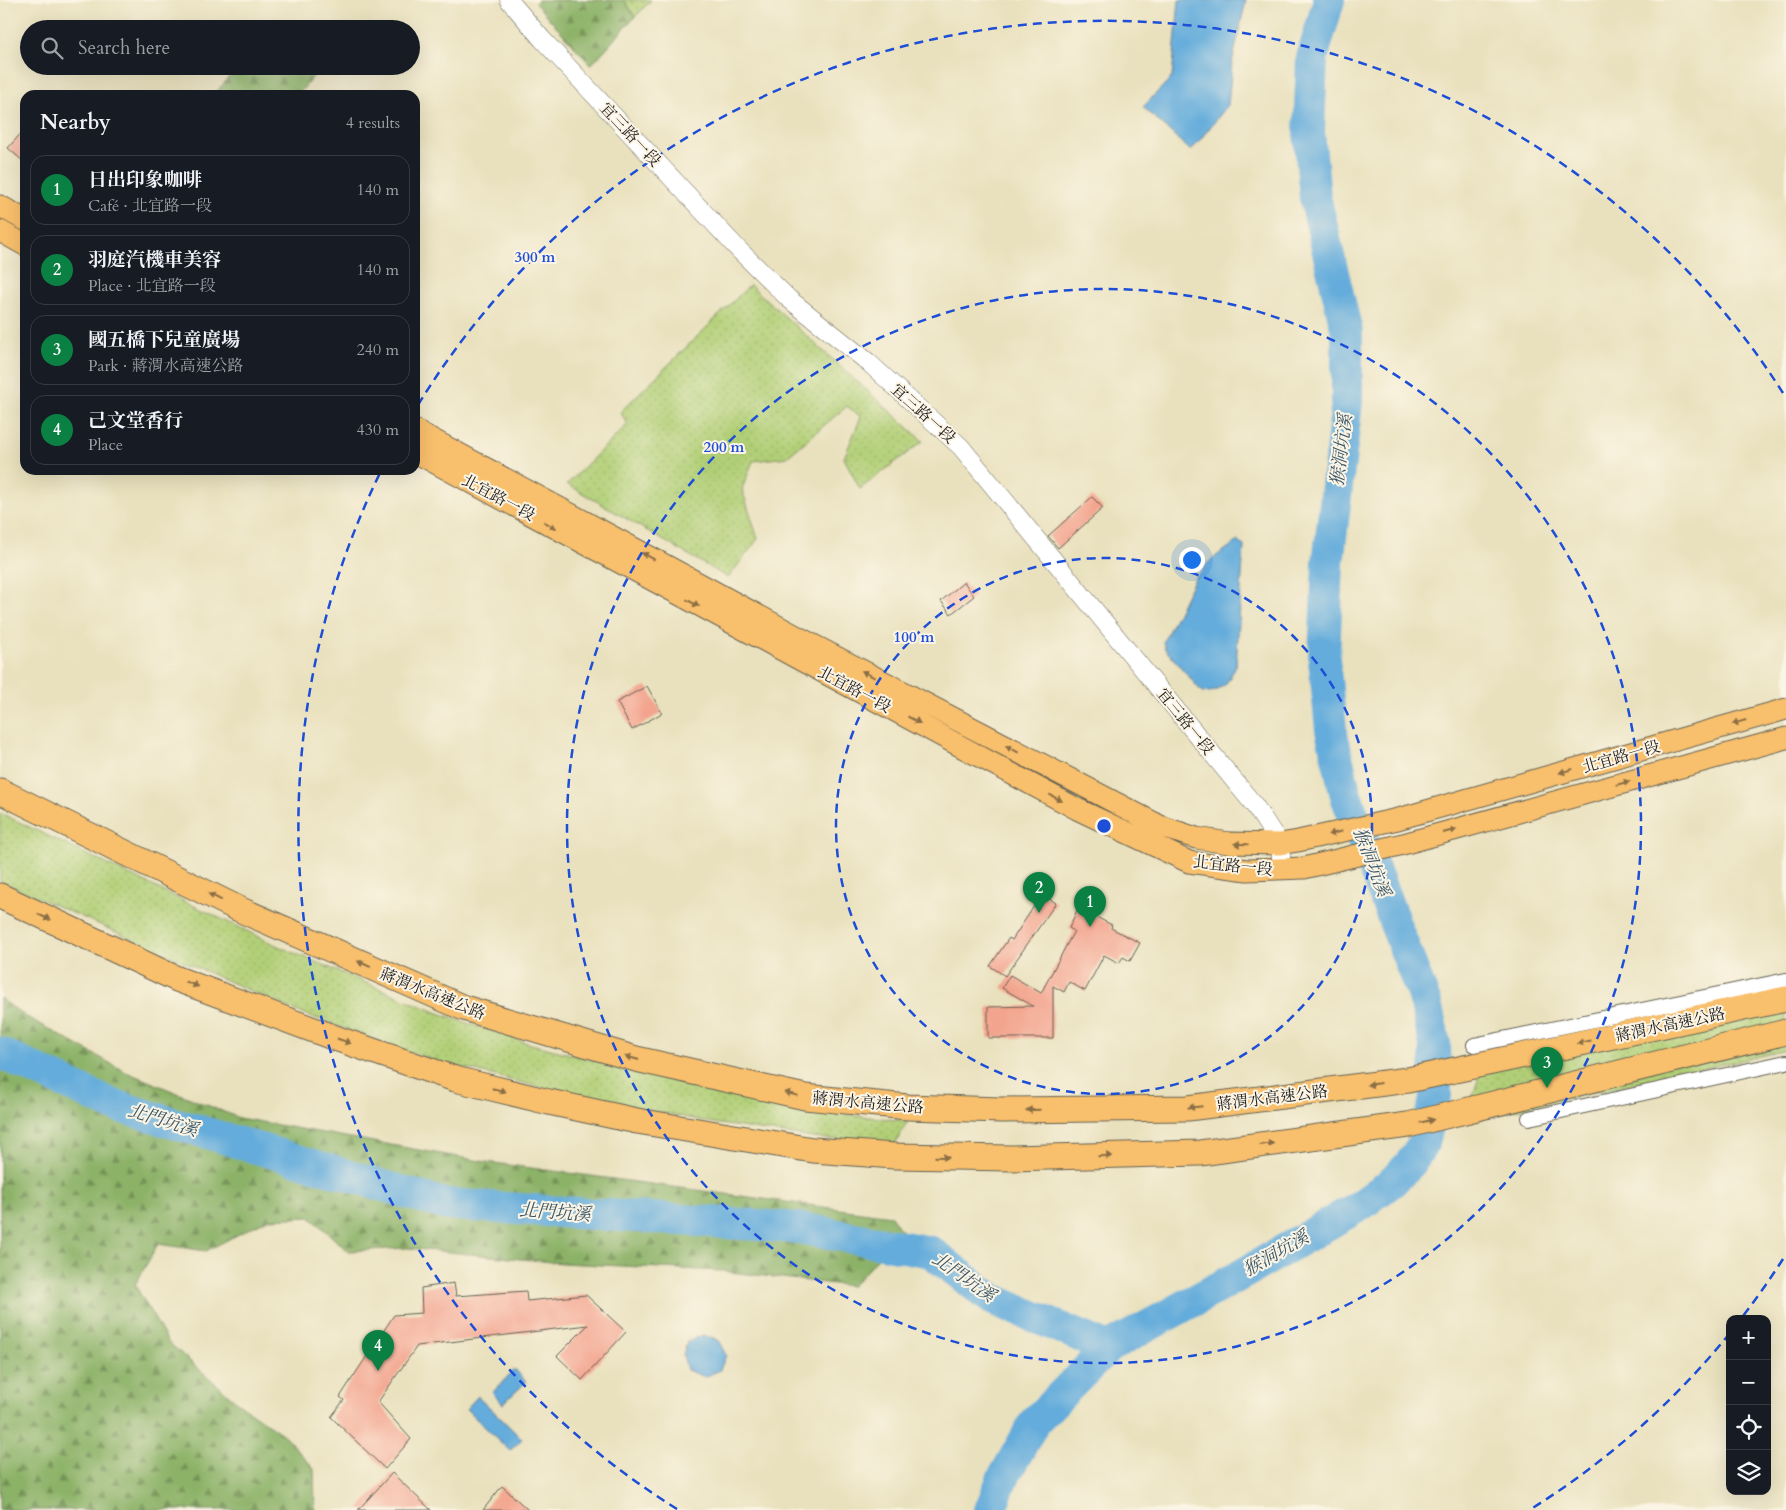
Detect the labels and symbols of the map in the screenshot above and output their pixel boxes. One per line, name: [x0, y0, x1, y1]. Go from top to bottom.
street label: 宜三路一段: [595, 98, 666, 171]
text: 300 m: [515, 247, 556, 267]
street label: 宜三路一段: [886, 379, 960, 449]
water label: 猴洞坑溪: [1325, 411, 1359, 487]
text: 200 m: [704, 437, 745, 457]
street label: 北宜路一段: [458, 469, 539, 526]
one-way arrow: [543, 521, 558, 529]
your location: [1179, 547, 1205, 573]
one-way arrow: [641, 551, 654, 560]
one-way arrow: [686, 598, 700, 607]
text: 100 m: [894, 627, 935, 647]
street label: 北宜路一段: [814, 661, 895, 718]
one-way arrow: [861, 669, 875, 678]
street label: 宜三路一段: [1151, 684, 1219, 760]
one-way arrow: [907, 716, 921, 724]
one-way arrow: [1732, 718, 1747, 726]
street label: 北宜路一段: [1580, 735, 1663, 779]
one-way arrow: [1005, 745, 1019, 753]
one-way arrow: [1558, 768, 1573, 776]
one-way arrow: [1616, 779, 1631, 787]
one-way arrow: [1049, 794, 1063, 802]
centre of rings: [1095, 817, 1113, 835]
water label: 猴洞坑溪: [1347, 824, 1397, 902]
one-way arrow: [1442, 827, 1458, 835]
one-way arrow: [1328, 829, 1343, 837]
one-way arrow: [1233, 839, 1249, 847]
street label: 北宜路一段: [1192, 851, 1274, 881]
pin: 2: [1023, 872, 1055, 913]
pin: 1: [1074, 886, 1106, 927]
one-way arrow: [208, 893, 222, 901]
one-way arrow: [37, 913, 51, 921]
one-way arrow: [356, 960, 371, 968]
street label: 蔣渭水高速公路: [377, 963, 489, 1025]
one-way arrow: [185, 980, 200, 988]
street label: 蔣渭水高速公路: [1613, 1003, 1727, 1047]
one-way arrow: [337, 1038, 352, 1045]
one-way arrow: [1577, 1038, 1592, 1046]
pin: 3: [1531, 1047, 1563, 1088]
one-way arrow: [624, 1053, 639, 1061]
street label: 蔣渭水高速公路: [1215, 1080, 1329, 1116]
one-way arrow: [1365, 1080, 1381, 1088]
one-way arrow: [492, 1086, 507, 1094]
street label: 蔣渭水高速公路: [811, 1087, 925, 1119]
one-way arrow: [782, 1089, 798, 1097]
water label: 北門坑溪: [125, 1098, 203, 1144]
one-way arrow: [1187, 1103, 1203, 1111]
one-way arrow: [1024, 1106, 1040, 1114]
one-way arrow: [1420, 1117, 1435, 1125]
one-way arrow: [1259, 1140, 1275, 1148]
one-way arrow: [1097, 1151, 1113, 1159]
one-way arrow: [935, 1153, 951, 1161]
water label: 北門坑溪: [518, 1198, 594, 1228]
water label: 猴洞坑溪: [1239, 1224, 1315, 1282]
water label: 北門坑溪: [927, 1247, 1002, 1309]
pin: 4: [362, 1330, 394, 1371]

